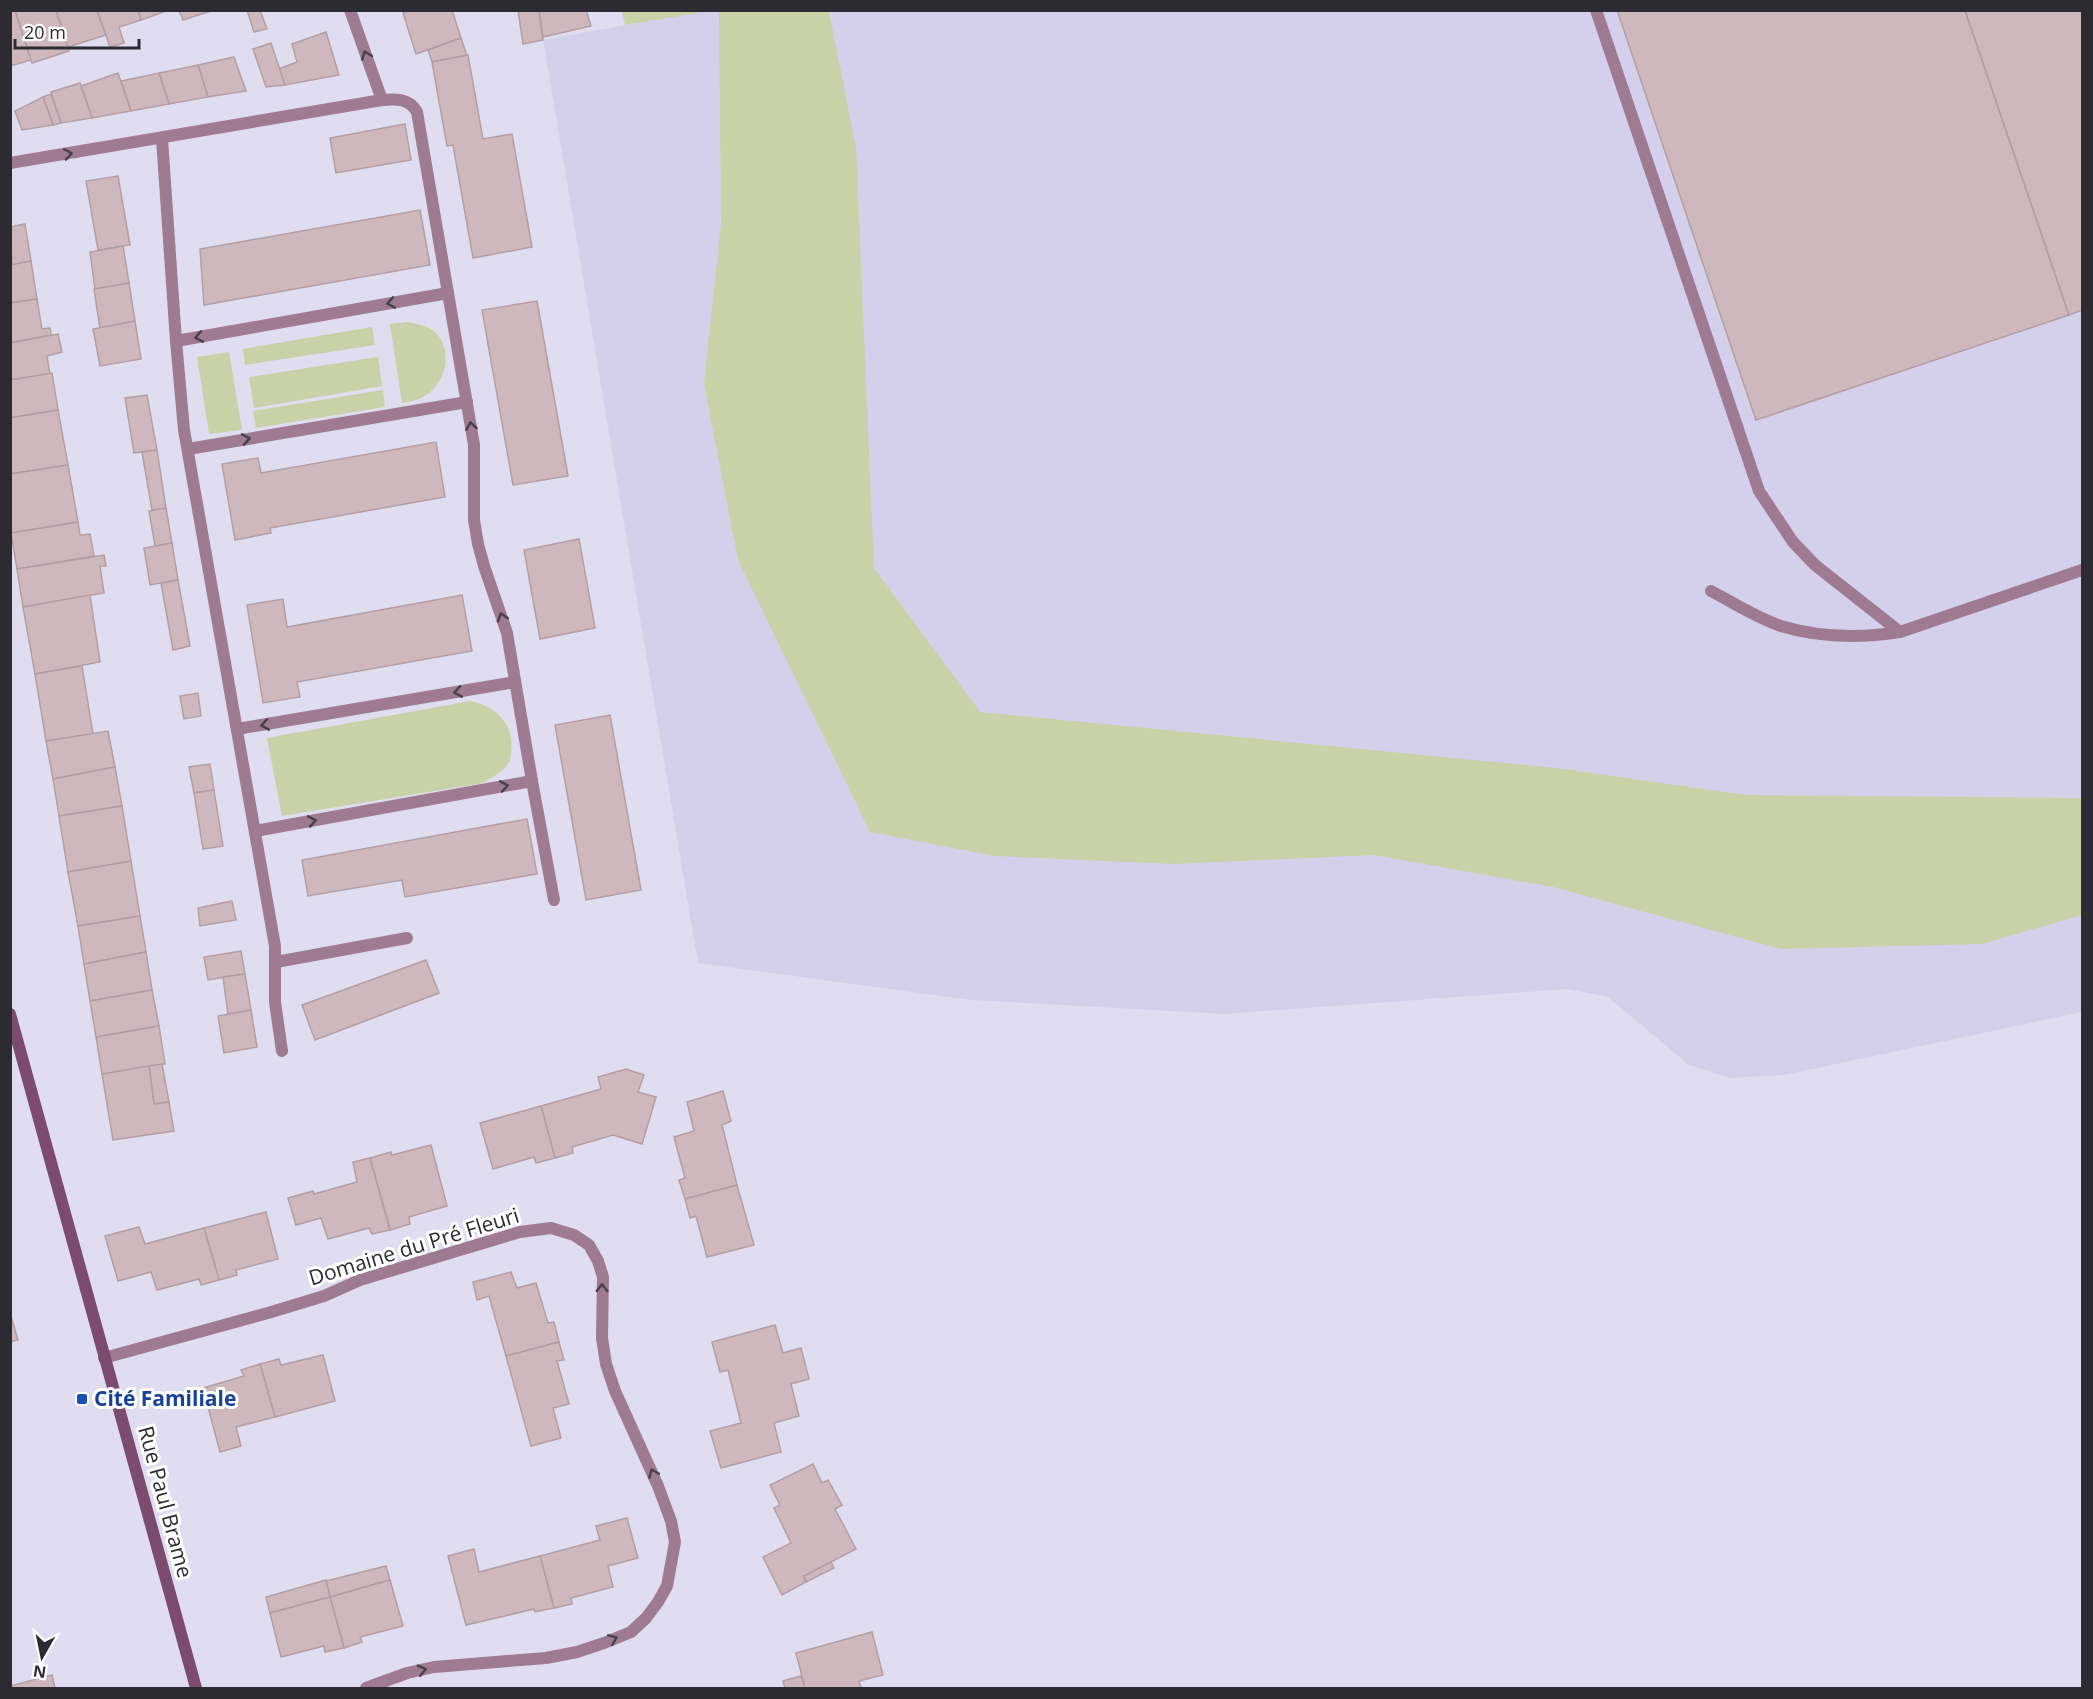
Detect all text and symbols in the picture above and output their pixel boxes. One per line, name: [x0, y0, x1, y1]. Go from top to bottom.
scale bar: [15, 12, 140, 50]
text: 20 m: [24, 20, 66, 44]
one-way arrow: [361, 51, 374, 61]
one-way arrow: [63, 148, 73, 161]
one-way arrow: [386, 296, 396, 309]
one-way arrow: [194, 330, 204, 343]
one-way arrow: [465, 422, 478, 432]
one-way arrow: [241, 434, 250, 446]
one-way arrow: [497, 612, 509, 623]
one-way arrow: [453, 685, 463, 698]
one-way arrow: [261, 718, 270, 730]
one-way arrow: [499, 780, 509, 793]
one-way arrow: [307, 815, 317, 828]
street label: Domaine du Pré Fleuri: [305, 1201, 522, 1291]
one-way arrow: [596, 1284, 609, 1293]
place label: Cité Familiale: [94, 1384, 236, 1412]
marker: Cité Familiale: [75, 1392, 89, 1406]
street label: Rue Paul Brame: [132, 1423, 200, 1581]
one-way arrow: [648, 1469, 660, 1480]
north arrow: [12, 1627, 72, 1687]
one-way arrow: [607, 1634, 618, 1646]
text: N: [32, 1660, 48, 1684]
one-way arrow: [416, 1664, 426, 1677]

